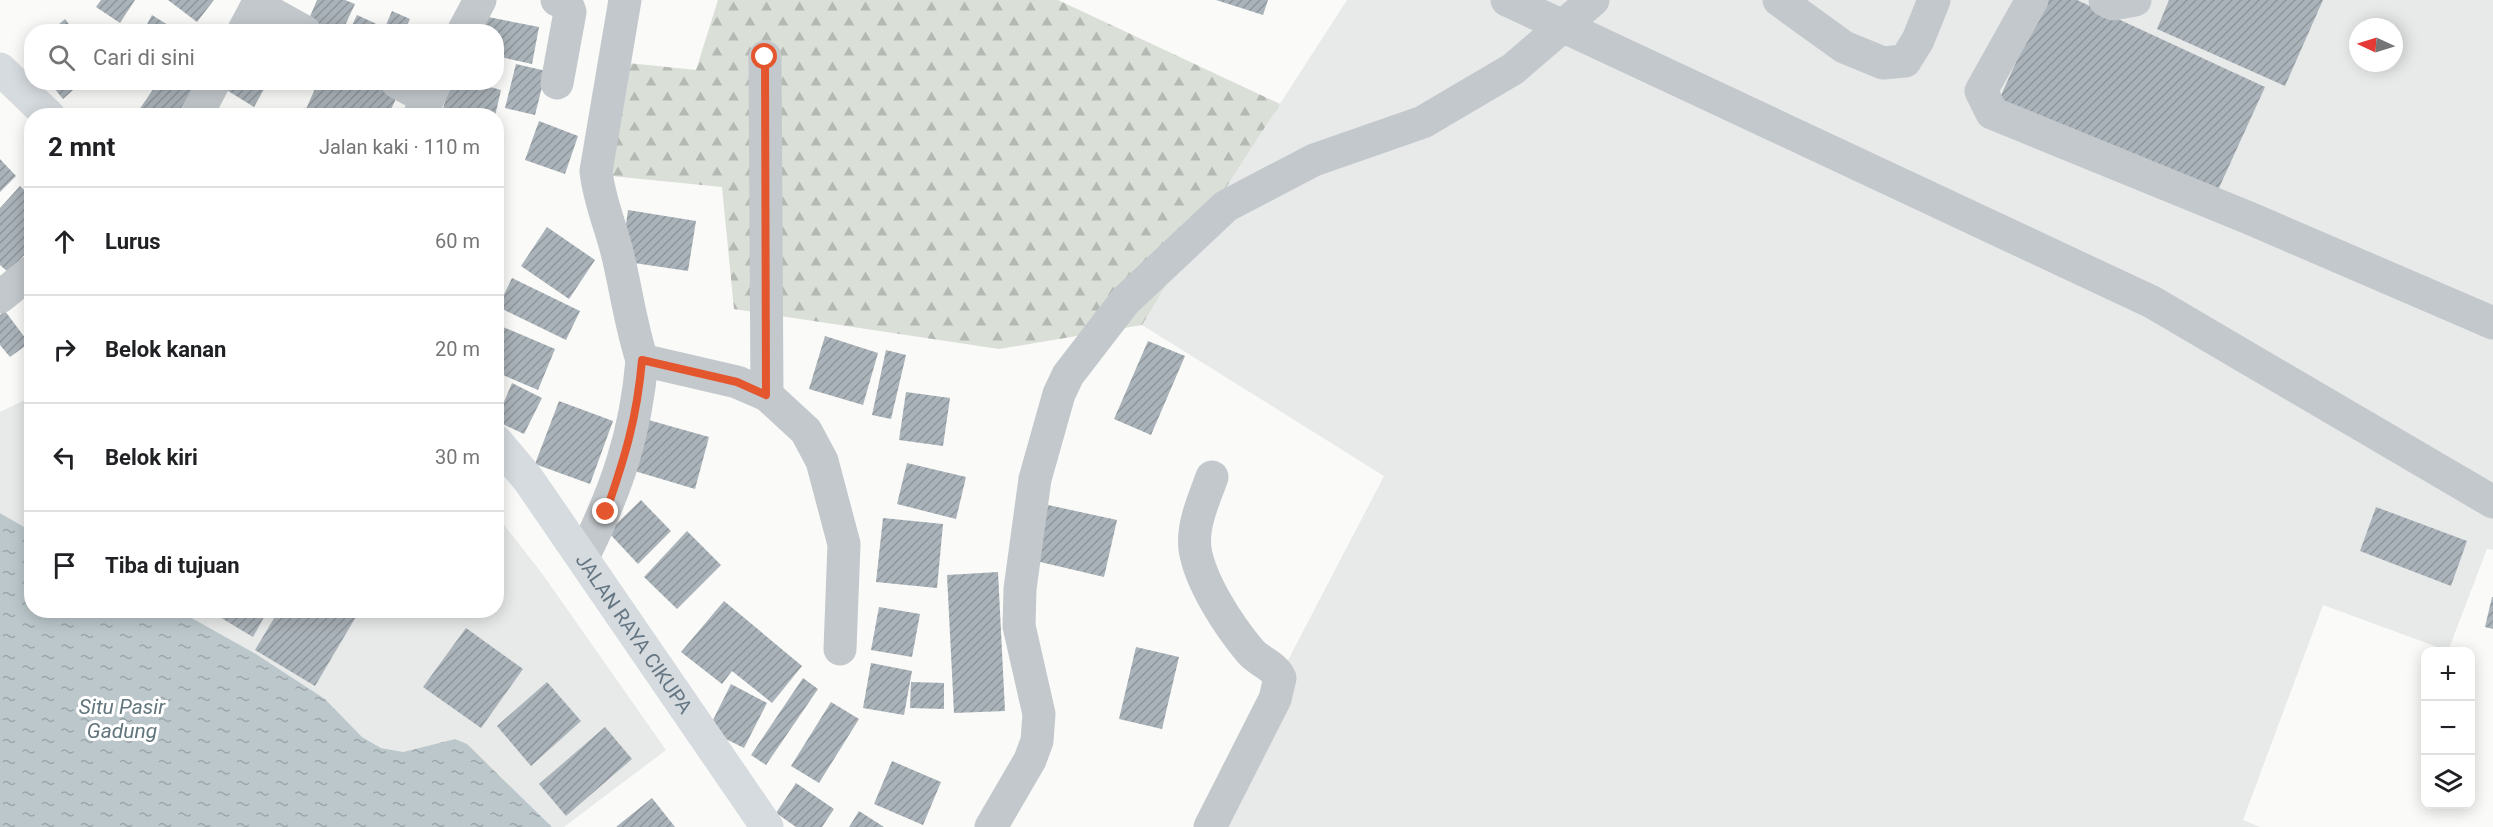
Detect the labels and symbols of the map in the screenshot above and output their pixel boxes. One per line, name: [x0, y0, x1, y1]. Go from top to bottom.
north arrow: [2349, 18, 2403, 72]
route start: [751, 43, 777, 69]
route end: [592, 498, 618, 524]
street label: JALAN RAYA CIKUPA: [571, 549, 697, 718]
water label: Situ Pasir Gadung: [79, 695, 166, 743]

